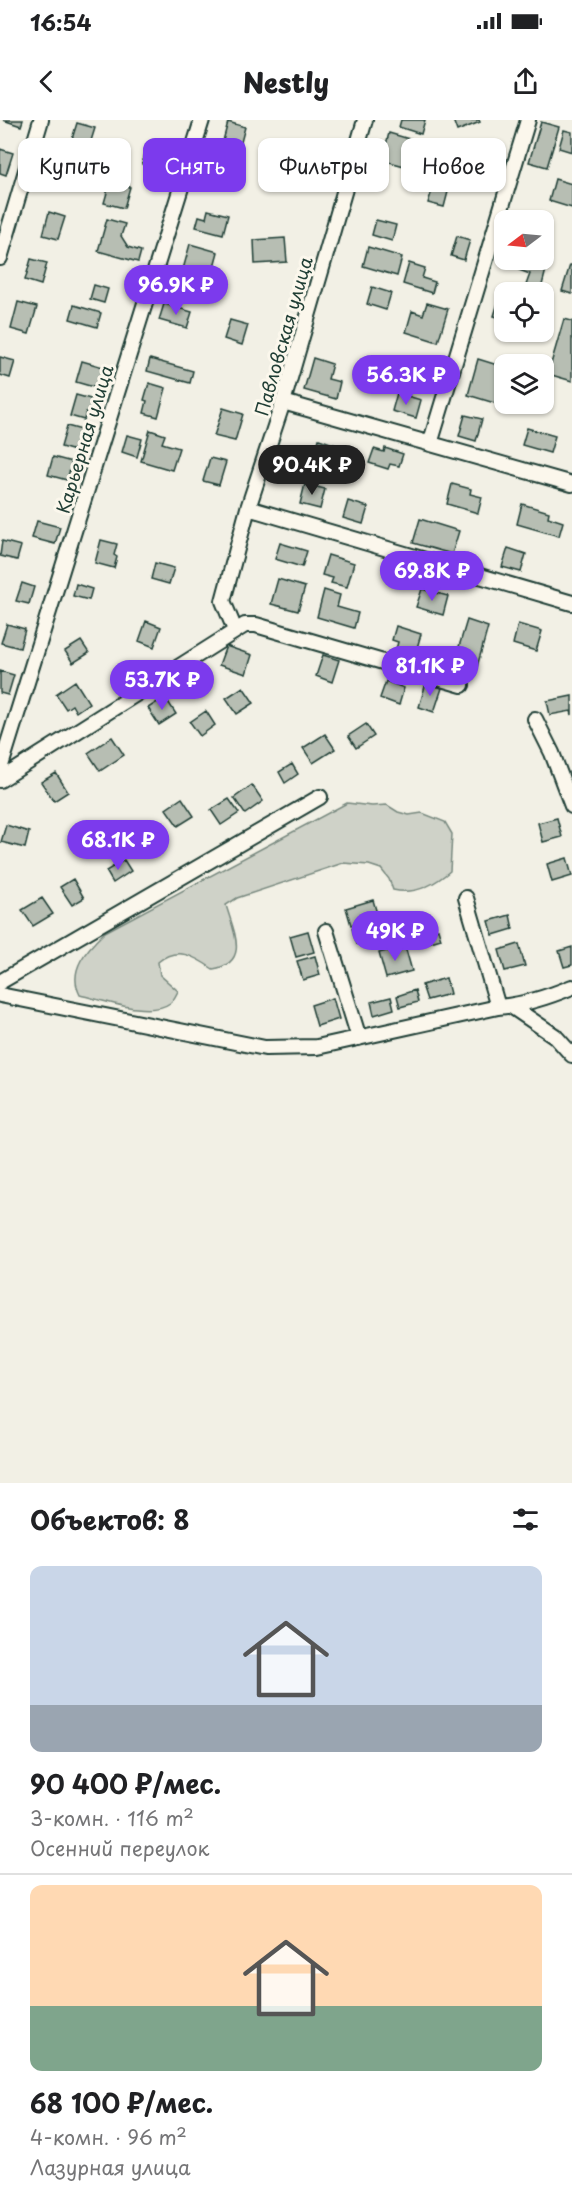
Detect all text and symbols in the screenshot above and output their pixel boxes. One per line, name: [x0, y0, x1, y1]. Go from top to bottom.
text: 16:54: [30, 5, 92, 38]
text: Nestly: [243, 61, 329, 102]
icon: back: [30, 65, 63, 98]
icon: share: [509, 65, 542, 98]
chip: Купить: [18, 138, 131, 192]
chip: Снять: [143, 138, 246, 192]
chip: Фильтры: [258, 138, 389, 192]
chip: Новое: [401, 138, 506, 192]
north arrow: [494, 210, 554, 270]
map controls: [494, 210, 554, 414]
street label: Павловская улица: [247, 253, 319, 419]
pin: 96.9K ₽: [121, 265, 231, 316]
text: 96.9K ₽: [138, 269, 214, 299]
button: locate: [494, 282, 554, 342]
button: layers: [494, 354, 554, 414]
pin: 56.3K ₽: [351, 355, 461, 406]
text: 56.3K ₽: [366, 359, 446, 389]
street label: Карьерная улица: [49, 361, 120, 517]
pin: 90.4K ₽: [257, 445, 367, 496]
text: 90.4K ₽: [272, 449, 352, 479]
pin: 69.8K ₽: [377, 551, 487, 602]
text: 69.8K ₽: [394, 555, 470, 585]
pin: 81.1K ₽: [375, 646, 485, 697]
text: 81.1K ₽: [396, 650, 464, 680]
pin: 53.7K ₽: [107, 660, 217, 711]
text: 53.7K ₽: [124, 664, 200, 694]
pin: 68.1K ₽: [63, 820, 173, 871]
text: 68.1K ₽: [81, 824, 155, 854]
pin: 49K ₽: [353, 911, 437, 962]
text: 49K ₽: [366, 915, 424, 945]
text: Объектов: 8: [30, 1500, 190, 1539]
icon: filters: [509, 1503, 542, 1536]
icon: home: [232, 1605, 340, 1713]
text: 90 400 ₽/мес.: [30, 1764, 221, 1803]
text: 3-комн. · 116 m²: [30, 1803, 194, 1833]
text: Осенний переулок: [30, 1833, 209, 1863]
icon: home: [232, 1924, 340, 2032]
text: 68 100 ₽/мес.: [30, 2083, 213, 2122]
text: 4-комн. · 96 m²: [30, 2122, 187, 2152]
text: Лазурная улица: [30, 2152, 191, 2182]

